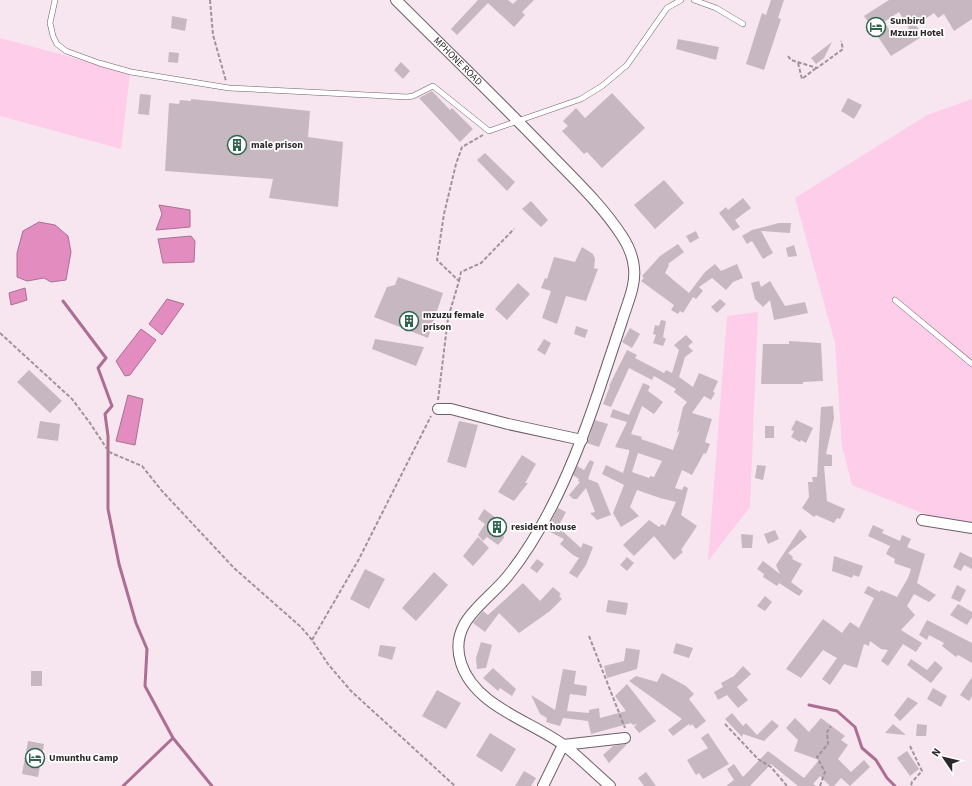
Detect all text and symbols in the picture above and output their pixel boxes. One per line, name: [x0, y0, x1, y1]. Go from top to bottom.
place label: Sunbird Mzuzu Hotel: [890, 14, 944, 40]
hotel icon: Sunbird Mzuzu Hotel: [865, 16, 887, 38]
street label: MPHONE ROAD: [430, 34, 485, 89]
building icon: male prison: [226, 134, 248, 156]
place label: male prison: [251, 138, 303, 152]
place label: mzuzu female prison: [423, 308, 484, 334]
building icon: mzuzu female prison: [398, 310, 420, 332]
building icon: resident house: [486, 516, 508, 538]
place label: resident house: [511, 520, 576, 534]
north arrow: [924, 738, 964, 778]
text: N: [928, 745, 944, 760]
hotel icon: Umunthu Camp: [24, 747, 46, 769]
place label: Umunthu Camp: [49, 751, 118, 765]

